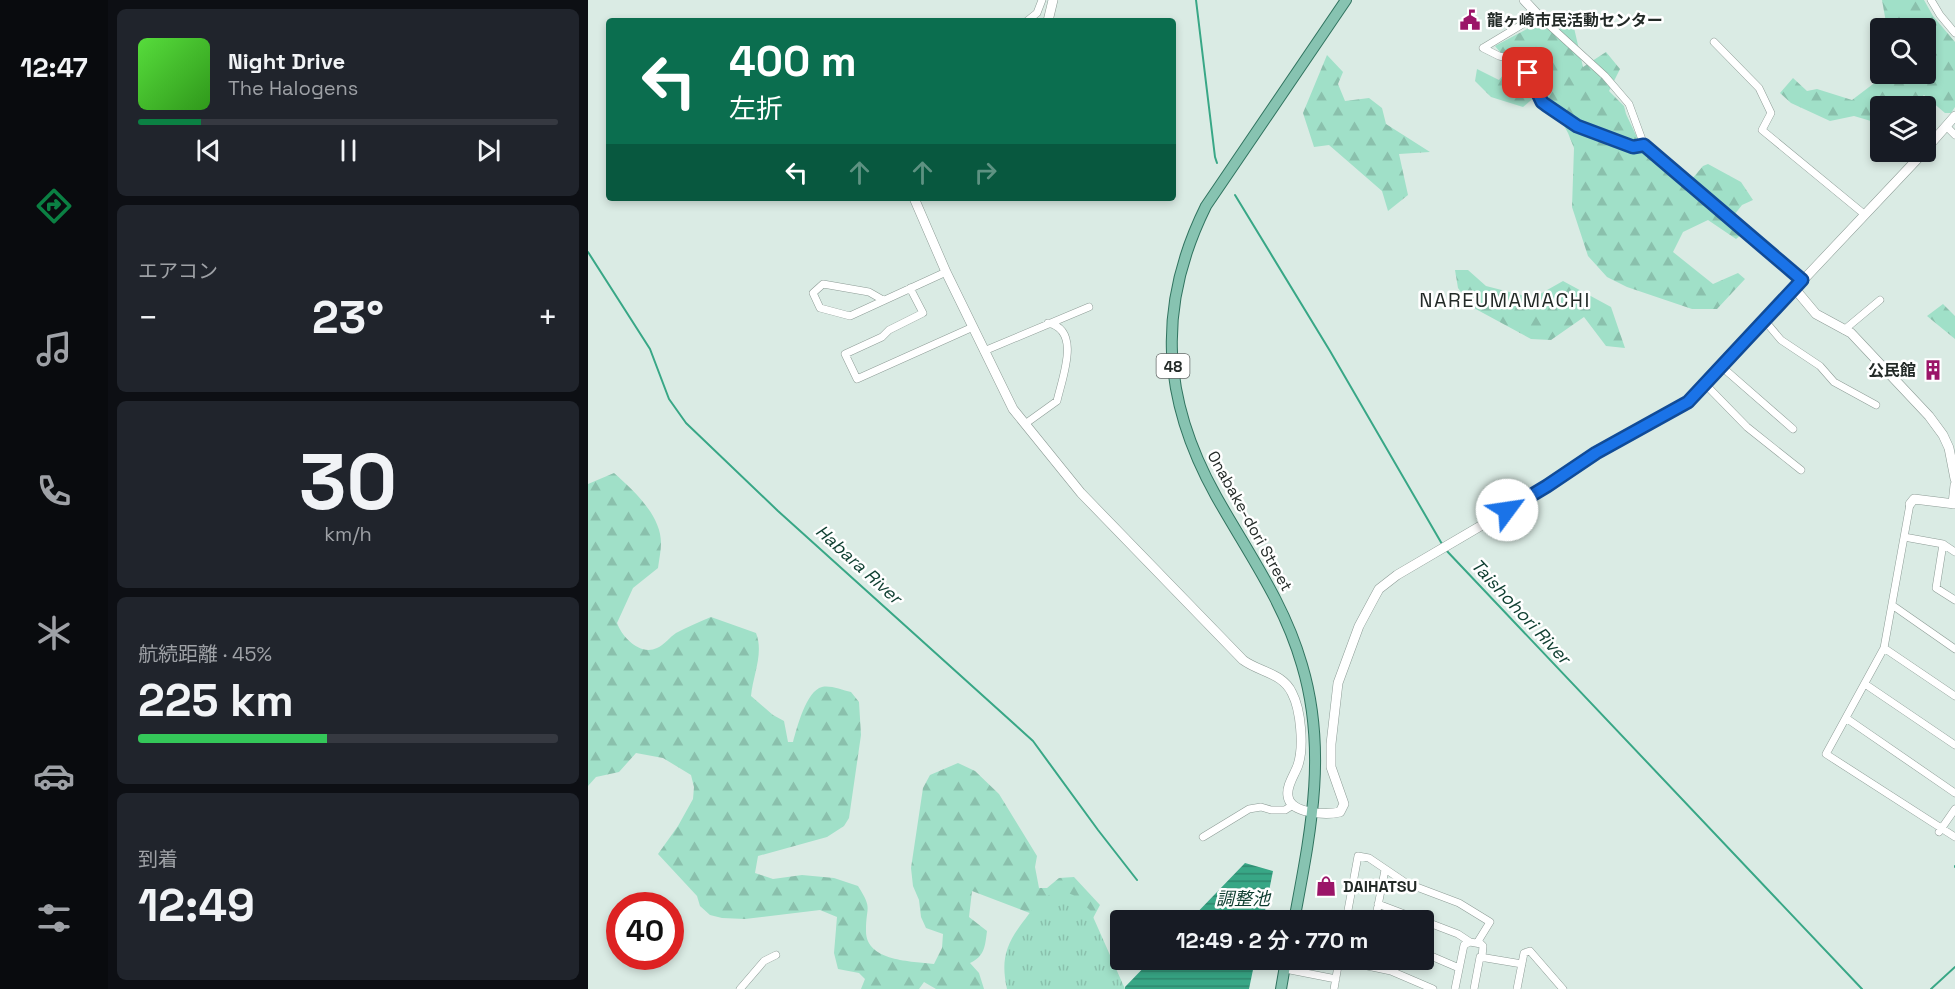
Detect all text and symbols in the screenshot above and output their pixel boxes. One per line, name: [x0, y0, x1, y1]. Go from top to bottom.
public building icon: 龍ヶ崎市民活動センター: [1458, 8, 1482, 32]
place label: 龍ヶ崎市民活動センター: [1487, 10, 1663, 31]
map controls: [1870, 18, 1936, 162]
button: search: [1870, 18, 1936, 84]
text: 400 m: [729, 35, 857, 88]
icon: left: [630, 42, 708, 120]
text: Night Drive: [228, 47, 345, 75]
pin: [1502, 47, 1553, 98]
text: 12:47: [20, 50, 88, 85]
icon: arrive: [1511, 56, 1544, 89]
text: The Halogens: [228, 75, 358, 101]
text: 左折: [729, 91, 783, 126]
button: layers: [1870, 96, 1936, 162]
icon: previous: [192, 134, 225, 167]
icon: pause: [332, 134, 365, 167]
icon: next: [472, 134, 505, 167]
icon: left: [780, 156, 813, 189]
icon: ahead: [843, 156, 876, 189]
icon: ahead: [906, 156, 939, 189]
icon: right: [969, 156, 1002, 189]
icon: directions: [33, 185, 75, 227]
text: エアコン: [138, 258, 218, 284]
district label: NAREUMAMACHI: [1419, 287, 1591, 313]
text: 23°: [312, 289, 384, 346]
text: −: [138, 297, 158, 339]
text: +: [538, 297, 558, 339]
icon: music: [33, 328, 75, 370]
road number: 48: [1156, 354, 1190, 378]
building icon: 公民館: [1921, 358, 1945, 382]
place label: 公民館: [1868, 360, 1916, 381]
text: 30: [299, 432, 397, 532]
street label: Onabake-dori Street: [1203, 447, 1297, 595]
icon: phone: [33, 470, 75, 512]
position arrow: [1475, 478, 1539, 542]
water label: Habara River: [811, 519, 909, 610]
text: km/h: [324, 521, 372, 547]
water label: Taishohori River: [1466, 553, 1577, 670]
icon: climate: [33, 612, 75, 654]
text: 航続距離 · 45%: [138, 641, 272, 667]
text: 225 km: [138, 672, 294, 729]
icon: car: [33, 755, 75, 797]
text: 到着: [138, 846, 178, 872]
shop icon: DAIHATSU: [1314, 874, 1338, 898]
place label: DAIHATSU: [1343, 876, 1417, 897]
text: 12:49: [138, 877, 255, 934]
water label: 調整池: [1216, 887, 1272, 910]
speed limit sign: 40: [606, 892, 684, 970]
icon: filters: [33, 897, 75, 939]
text: 12:49 · 2 分 · 770 m: [1176, 926, 1368, 954]

